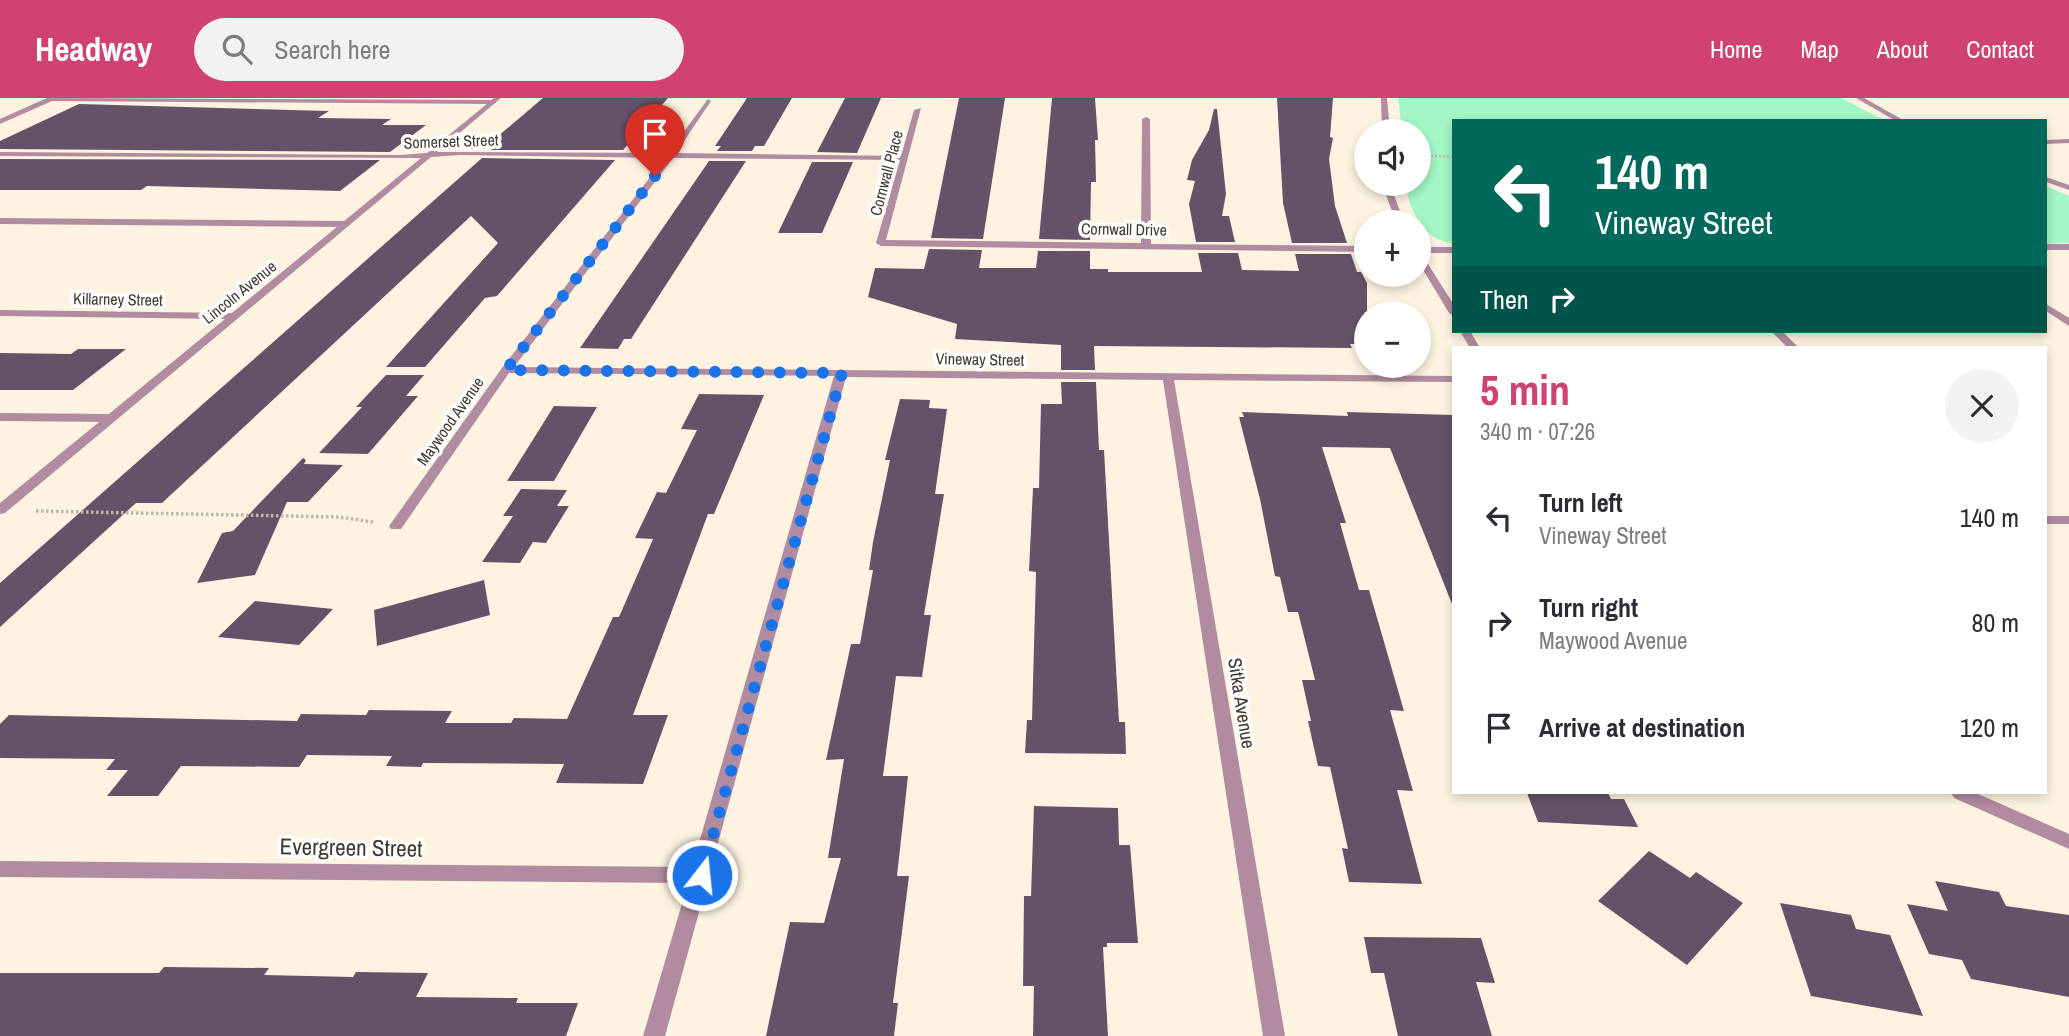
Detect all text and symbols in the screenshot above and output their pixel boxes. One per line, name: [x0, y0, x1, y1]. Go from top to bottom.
search box: [194, 18, 684, 81]
text: Headway: [35, 27, 152, 71]
icon: search: [218, 30, 256, 68]
text: Search here: [274, 32, 390, 67]
text: Home: [1710, 33, 1762, 65]
text: Map: [1800, 33, 1839, 65]
text: About: [1877, 33, 1928, 65]
text: Contact: [1966, 33, 2034, 65]
pin: [625, 104, 685, 176]
icon: arrive: [636, 115, 674, 153]
map controls: [1354, 119, 1431, 378]
button: sound: [1354, 119, 1431, 196]
street label: Somerset Street: [403, 128, 499, 154]
street label: Cornwall Place: [864, 128, 908, 218]
text: 140 m: [1595, 138, 1709, 204]
icon: left: [1480, 147, 1571, 238]
text: Vineway Street: [1595, 201, 1773, 244]
button: +: [1354, 210, 1431, 287]
street label: Cornwall Drive: [1081, 217, 1167, 241]
street label: Lincoln Avenue: [197, 255, 281, 329]
icon: right: [1543, 280, 1581, 318]
text: Then: [1480, 282, 1529, 317]
street label: Killarney Street: [73, 287, 163, 311]
button: −: [1354, 301, 1431, 378]
street label: Vineway Street: [935, 347, 1025, 371]
text: 5 min: [1480, 362, 1570, 418]
button: close: [1945, 369, 2019, 443]
street label: Maywood Avenue: [411, 372, 489, 470]
text: 340 m · 07:26: [1480, 416, 1595, 447]
text: Turn left: [1539, 485, 1623, 520]
icon: left: [1480, 499, 1518, 537]
text: 140 m: [1960, 500, 2019, 535]
text: Vineway Street: [1539, 520, 1667, 551]
text: Turn right: [1539, 590, 1638, 625]
icon: right: [1480, 604, 1518, 642]
text: 80 m: [1972, 605, 2019, 640]
text: Maywood Avenue: [1539, 625, 1688, 656]
street label: Sitka Avenue: [1222, 656, 1262, 750]
icon: arrive: [1480, 709, 1518, 747]
text: Arrive at destination: [1539, 710, 1745, 745]
text: 120 m: [1960, 710, 2019, 745]
street label: Evergreen Street: [279, 830, 423, 864]
position arrow: [665, 838, 739, 912]

